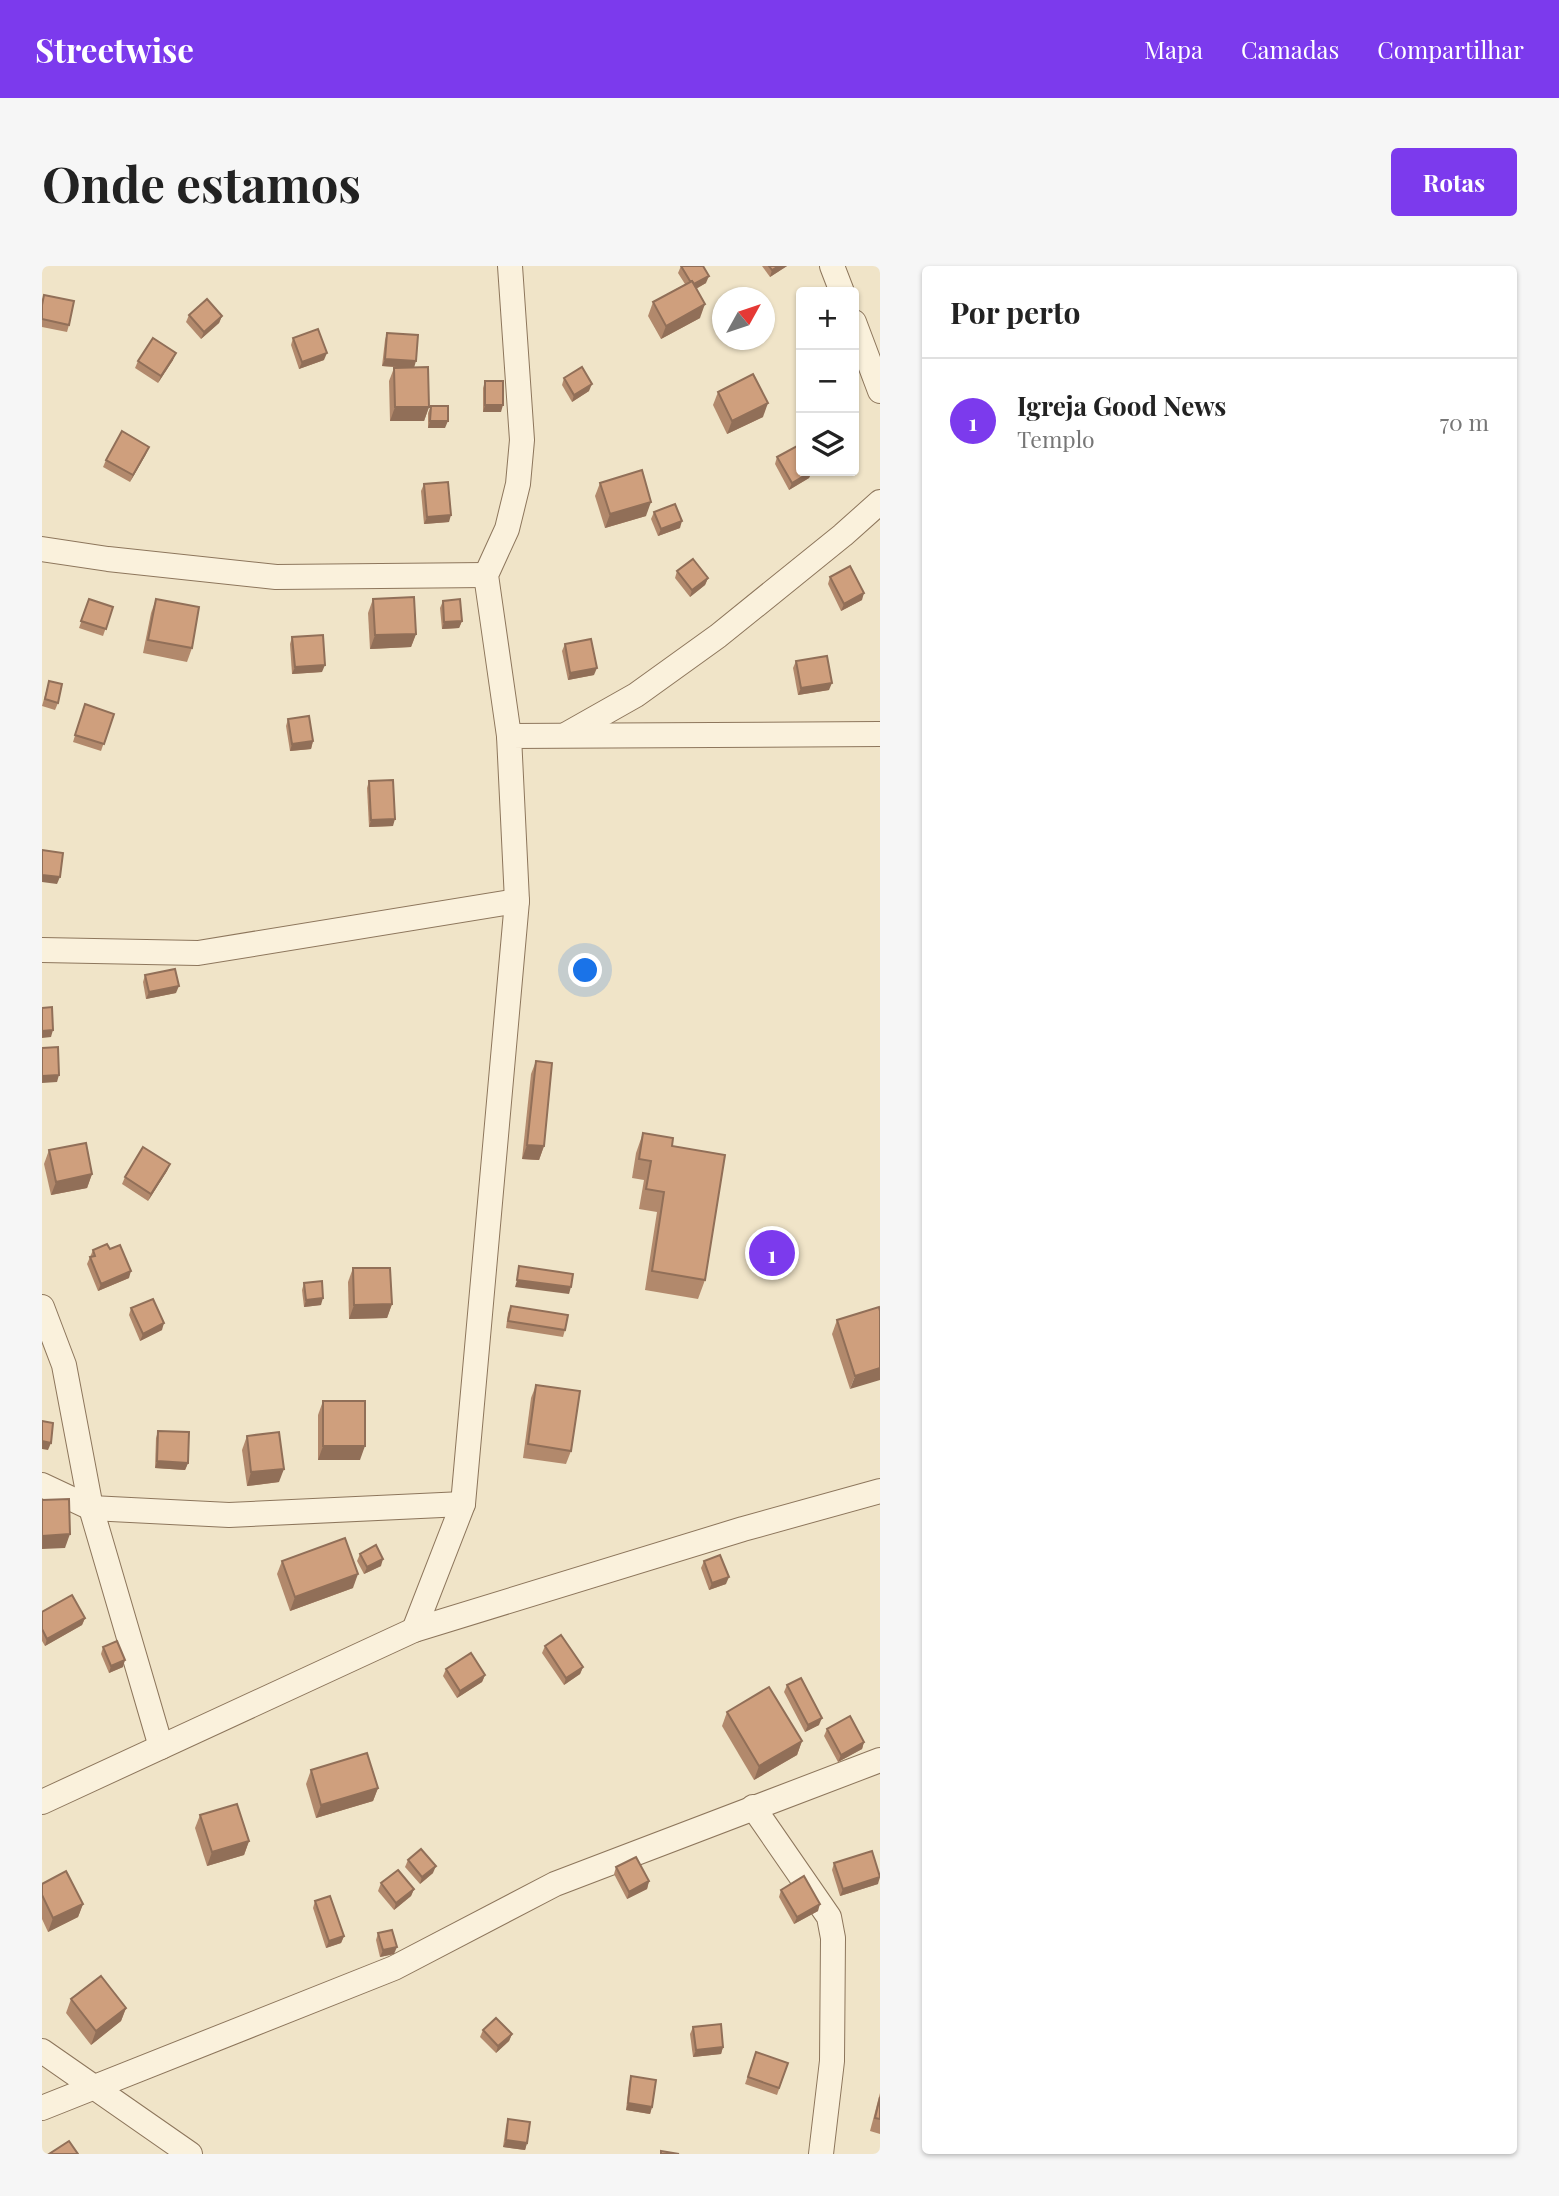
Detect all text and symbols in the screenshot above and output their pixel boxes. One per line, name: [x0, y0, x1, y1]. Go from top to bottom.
text: Streetwise: [35, 27, 194, 71]
text: Mapa: [1144, 33, 1203, 65]
text: Camadas: [1241, 33, 1339, 65]
text: Compartilhar: [1377, 33, 1524, 65]
button: Rotas: [1391, 148, 1517, 216]
text: Onde estamos: [42, 150, 361, 215]
north arrow: [712, 287, 775, 350]
map controls: [796, 287, 859, 476]
button: +: [796, 287, 859, 350]
text: Por perto: [950, 292, 1080, 332]
button: −: [796, 350, 859, 413]
text: Igreja Good News: [1017, 388, 1226, 423]
text: 1: [969, 406, 977, 437]
text: 70 m: [1440, 406, 1489, 437]
button: layers: [796, 413, 859, 476]
text: Templo: [1017, 423, 1095, 454]
your location: [568, 953, 602, 987]
pin: 1: [749, 1227, 795, 1279]

